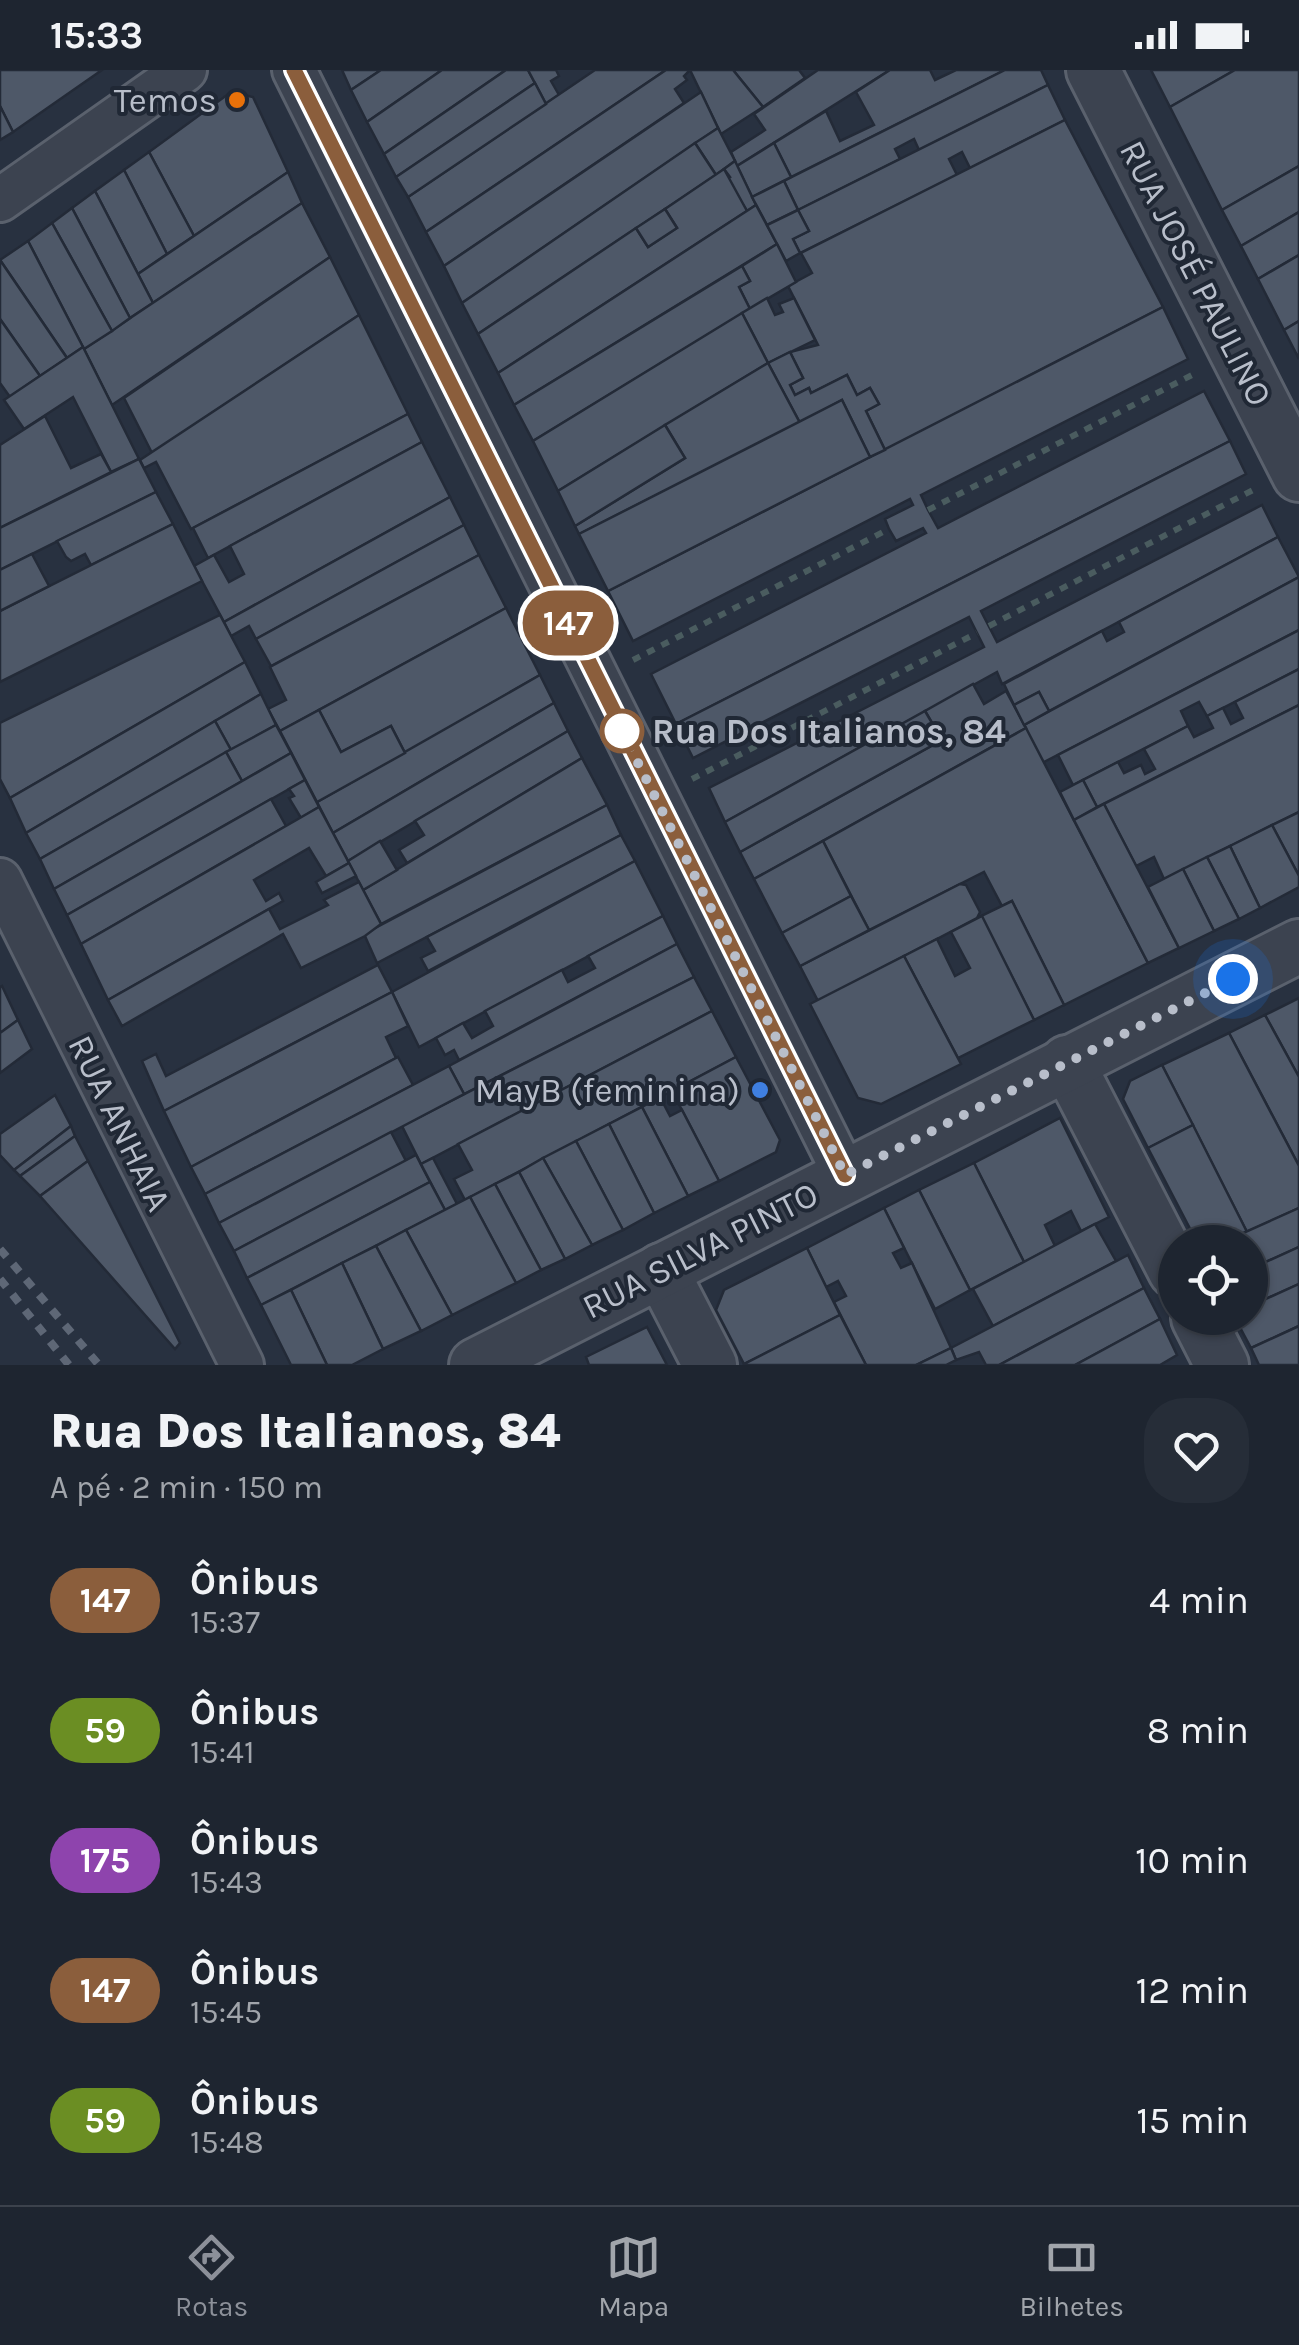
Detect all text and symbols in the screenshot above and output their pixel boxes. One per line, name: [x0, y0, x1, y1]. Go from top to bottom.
text: 15:33: [50, 13, 143, 58]
place label: Temos: [114, 80, 217, 121]
marker: Temos: [226, 89, 248, 111]
street label: RUA JOSÉ PAULINO: [1111, 134, 1280, 413]
line badge: 147: [510, 590, 626, 656]
text: 147: [543, 603, 593, 644]
marker: Rua Dos Italianos, 84: [601, 710, 643, 752]
place label: Rua Dos Italianos, 84: [652, 711, 1006, 752]
your location: [1208, 954, 1258, 1004]
street label: RUA ANHAIA: [59, 1029, 180, 1218]
place label: MayB (feminina): [475, 1070, 740, 1111]
marker: MayB (feminina): [749, 1079, 771, 1101]
street label: RUA SILVA PINTO: [576, 1173, 825, 1327]
map controls: [1158, 1225, 1268, 1335]
button: locate: [1158, 1225, 1268, 1335]
button: heart: [1144, 1398, 1249, 1503]
text: Rua Dos Italianos, 84: [50, 1403, 560, 1459]
text: A pé · 2 min · 150 m: [50, 1469, 323, 1506]
text: Ônibus: [190, 1559, 319, 1604]
text: 4 min: [1149, 1578, 1249, 1623]
text: 147: [80, 1580, 130, 1621]
text: 15:37: [190, 1604, 260, 1641]
text: Ônibus: [190, 1689, 319, 1734]
text: 8 min: [1147, 1708, 1249, 1753]
text: 59: [84, 1710, 126, 1751]
text: 15:41: [190, 1734, 254, 1771]
text: Ônibus: [190, 1819, 319, 1864]
text: 10 min: [1135, 1838, 1249, 1883]
text: 175: [80, 1840, 130, 1881]
text: 15:43: [190, 1864, 263, 1901]
text: Ônibus: [190, 1949, 319, 1994]
text: 12 min: [1136, 1968, 1249, 2013]
text: 147: [80, 1970, 130, 2011]
text: 15:45: [190, 1994, 262, 2031]
text: Ônibus: [190, 2079, 319, 2124]
text: 15 min: [1136, 2098, 1249, 2143]
text: 59: [84, 2100, 126, 2141]
text: 15:48: [190, 2124, 264, 2161]
tab: Rotas: [175, 2230, 248, 2323]
tab: Mapa: [598, 2230, 669, 2323]
tab: Bilhetes: [1019, 2230, 1124, 2323]

